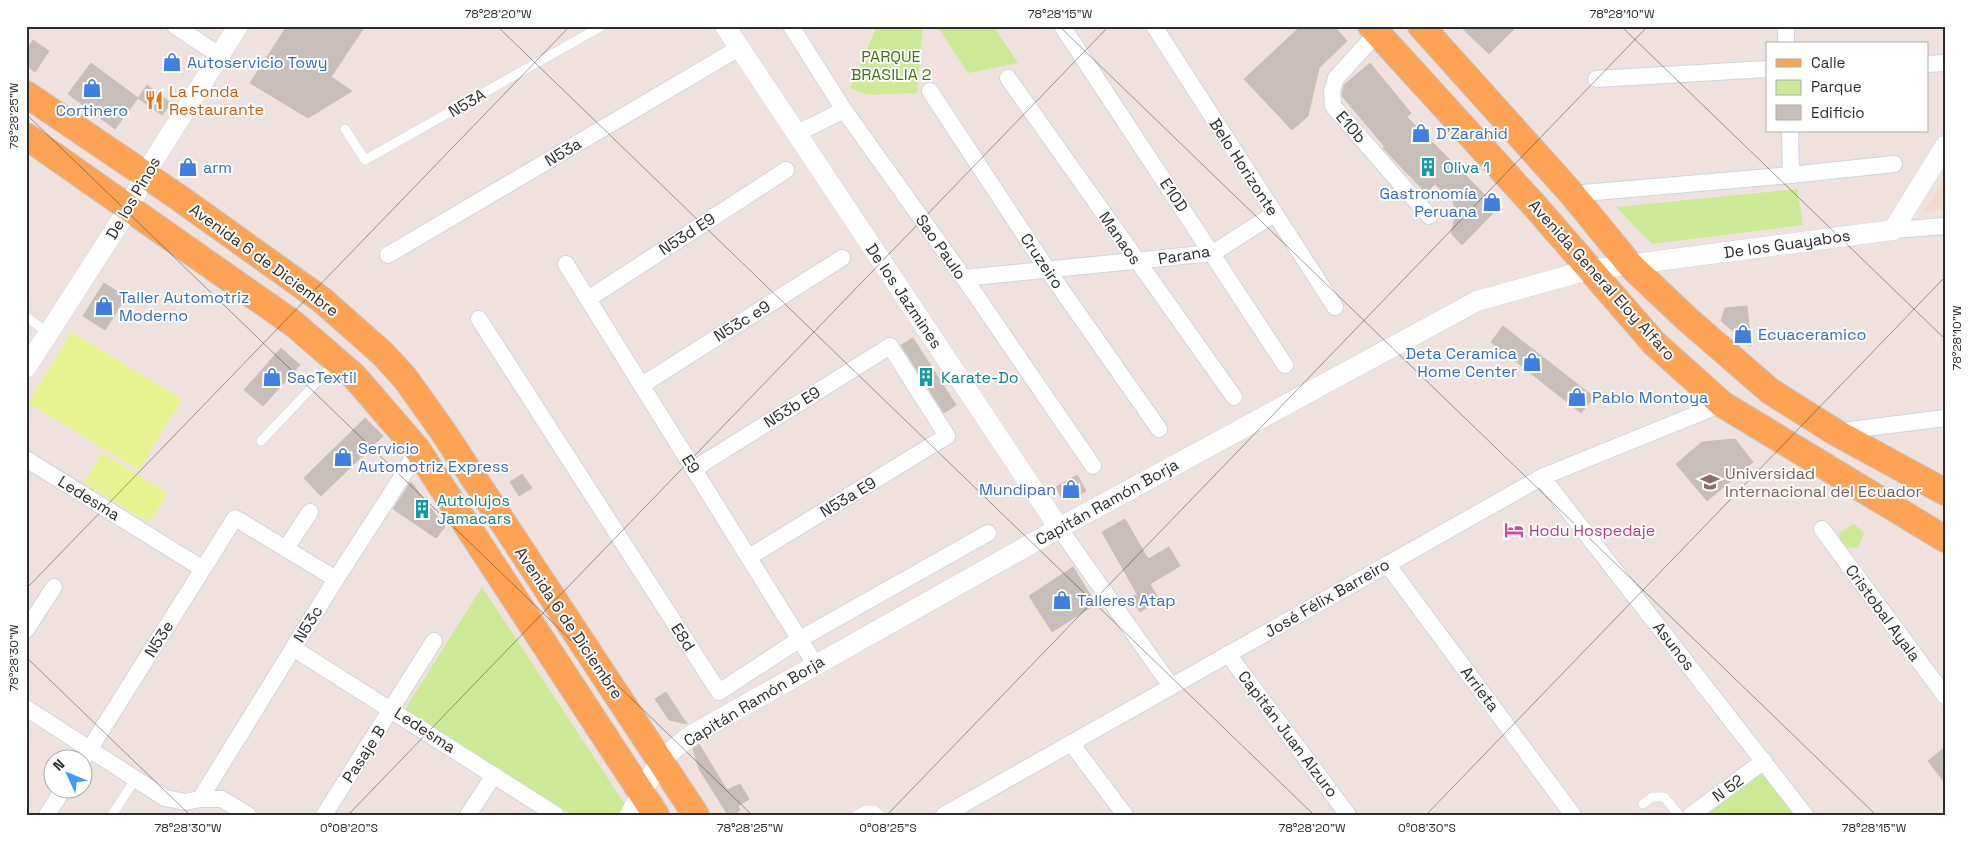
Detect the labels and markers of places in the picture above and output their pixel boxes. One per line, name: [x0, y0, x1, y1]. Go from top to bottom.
shop icon: Autoservicio Towy: [161, 51, 183, 73]
place label: Autoservicio Towy: [187, 52, 328, 73]
shop icon: Cortinero: [81, 77, 103, 99]
place label: La Fonda Restaurante: [169, 81, 264, 120]
restaurant icon: La Fonda Restaurante: [143, 89, 165, 111]
place label: Cortinero: [56, 100, 128, 121]
shop icon: D'Zarahid: [1410, 122, 1432, 144]
place label: D'Zarahid: [1436, 123, 1508, 144]
shop icon: arm: [177, 156, 199, 178]
building icon: Oliva 1: [1417, 156, 1439, 178]
place label: arm: [203, 157, 232, 178]
place label: Oliva 1: [1443, 157, 1490, 178]
place label: Gastronomía Peruana: [1379, 183, 1477, 222]
shop icon: Gastronomía Peruana: [1481, 191, 1503, 213]
place label: Taller Automotriz Moderno: [119, 287, 249, 326]
shop icon: Taller Automotriz Moderno: [93, 295, 115, 317]
shop icon: Ecuaceramico: [1732, 323, 1754, 345]
place label: Ecuaceramico: [1758, 324, 1867, 345]
place label: Deta Ceramica Home Center: [1405, 343, 1517, 382]
shop icon: Deta Ceramica Home Center: [1521, 351, 1543, 373]
shop icon: SacTextil: [261, 366, 283, 388]
building icon: Karate-Do: [915, 366, 937, 388]
place label: SacTextil: [287, 367, 357, 388]
place label: Karate-Do: [941, 367, 1019, 388]
shop icon: Pablo Montoya: [1566, 386, 1588, 408]
place label: Pablo Montoya: [1592, 387, 1708, 408]
place label: Servicio Automotriz Express: [358, 438, 509, 477]
shop icon: Servicio Automotriz Express: [332, 446, 354, 468]
place label: Universidad Internacional del Ecuador: [1725, 463, 1922, 502]
school or university icon: Universidad Internacional del Ecuador: [1699, 471, 1721, 493]
shop icon: Mundipan: [1060, 478, 1082, 500]
place label: Mundipan: [979, 479, 1056, 500]
place label: Autolujos Jamacars: [437, 490, 511, 529]
building icon: Autolujos Jamacars: [411, 498, 433, 520]
hotel icon: Hodu Hospedaje: [1503, 519, 1525, 541]
place label: Hodu Hospedaje: [1529, 520, 1655, 541]
shop icon: Talleres Atap: [1051, 589, 1073, 611]
place label: Talleres Atap: [1077, 590, 1176, 611]

